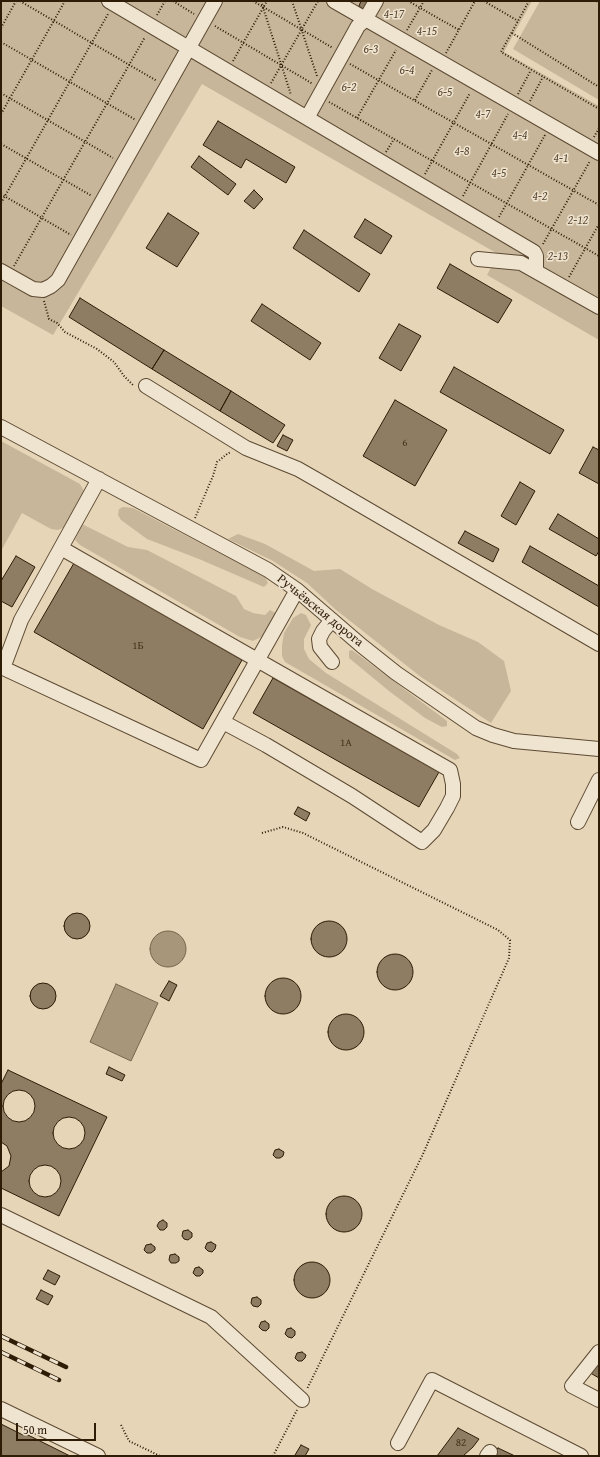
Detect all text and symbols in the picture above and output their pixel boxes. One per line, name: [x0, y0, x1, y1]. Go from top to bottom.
park label: 4-17: [384, 7, 404, 23]
park label: 4-15: [417, 24, 437, 40]
park label: 6-3: [363, 42, 379, 58]
park label: 6-4: [399, 63, 415, 79]
park label: 6-2: [341, 80, 357, 96]
park label: 6-5: [437, 85, 453, 101]
park label: 4-7: [475, 107, 491, 123]
park label: 4-4: [512, 128, 528, 144]
park label: 4-8: [454, 144, 470, 160]
park label: 4-1: [553, 151, 569, 167]
park label: 4-5: [491, 166, 507, 182]
park label: 4-2: [532, 189, 548, 205]
park label: 2-12: [568, 213, 588, 229]
park label: 2-13: [548, 249, 568, 265]
house number: 6: [402, 436, 408, 450]
street label: Ручьёвская дорога: [274, 571, 366, 651]
house number: 1Б: [132, 639, 144, 653]
house number: 1А: [340, 736, 352, 750]
scale bar: [18, 1415, 98, 1441]
text: 50 m: [23, 1421, 47, 1438]
house number: 82: [456, 1436, 466, 1450]

